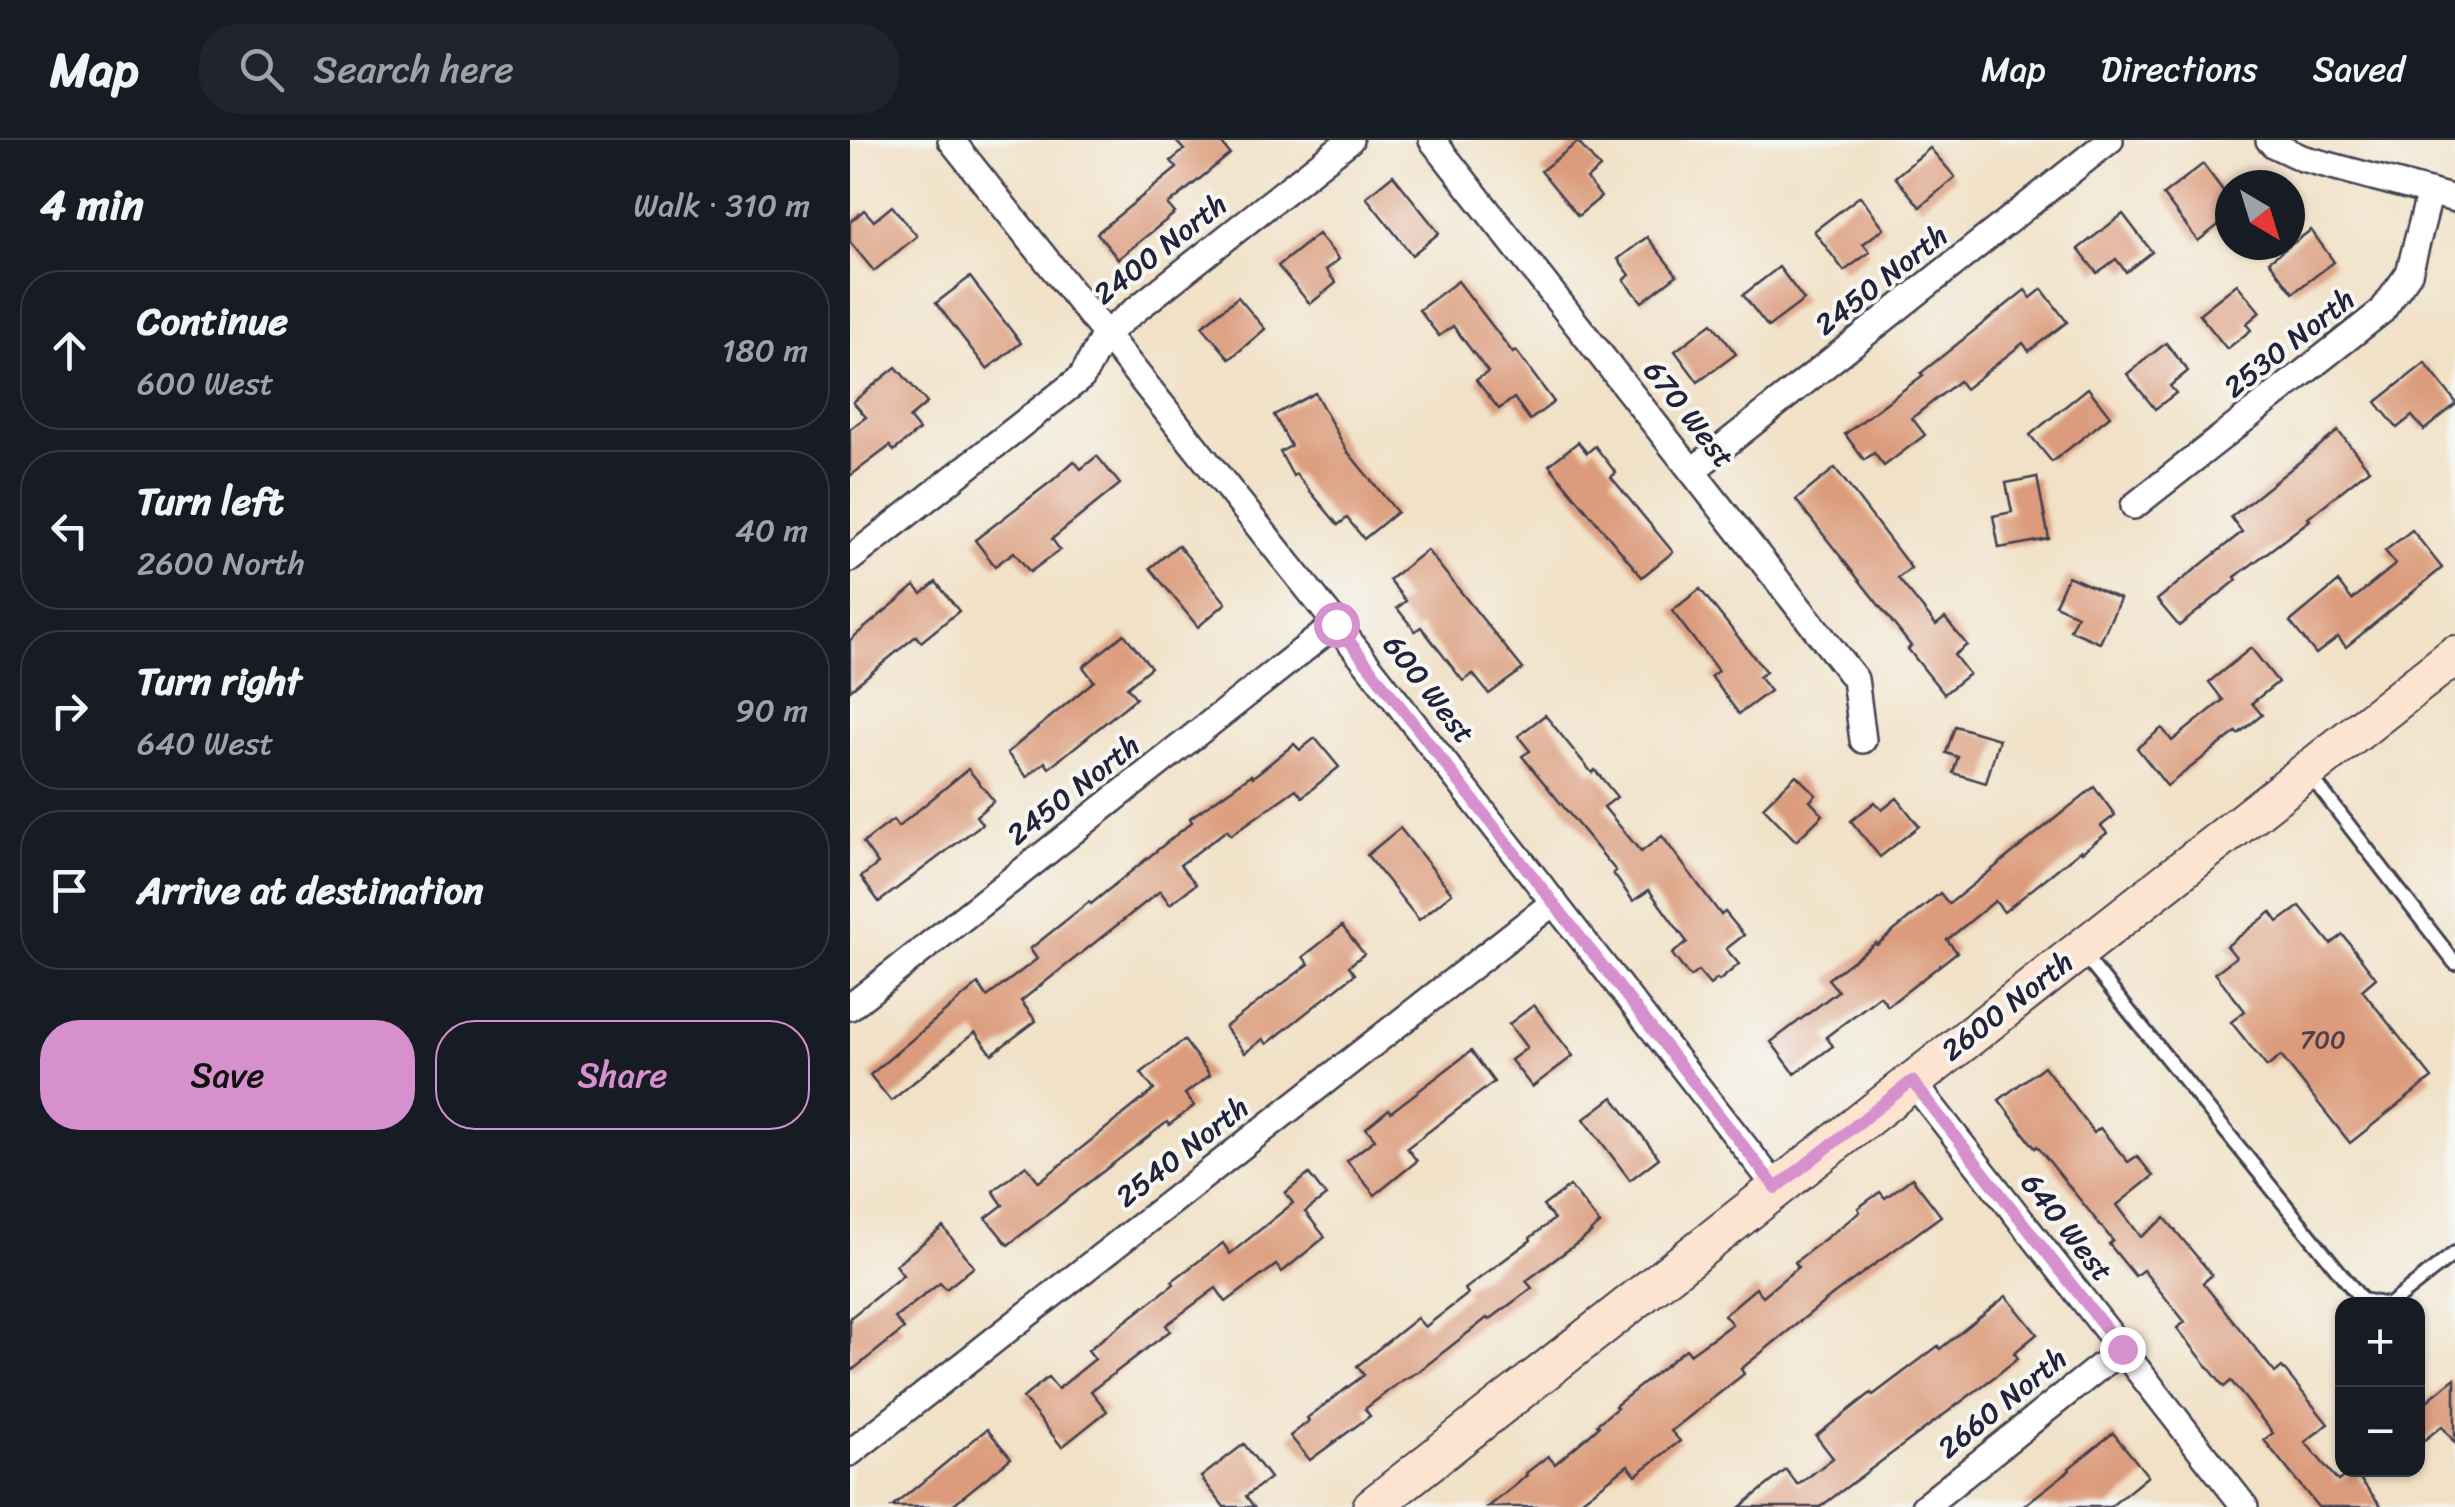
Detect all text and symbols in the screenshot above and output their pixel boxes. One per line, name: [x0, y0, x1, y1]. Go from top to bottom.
search box: [199, 24, 899, 114]
text: Map: [50, 27, 139, 112]
text: Search here: [314, 36, 514, 103]
text: Map: [1981, 38, 2046, 100]
text: Directions: [2101, 38, 2258, 100]
text: Saved: [2313, 38, 2405, 100]
icon: search: [234, 42, 289, 97]
text: 4 min: [40, 168, 144, 242]
north arrow: [2215, 170, 2305, 260]
text: Walk · 310 m: [634, 177, 810, 234]
street label: 2400 North: [1081, 179, 1239, 319]
street label: 2450 North: [1802, 210, 1960, 350]
street label: 2530 North: [2211, 274, 2367, 412]
text: Continue: [137, 288, 288, 355]
text: 180 m: [722, 322, 808, 379]
icon: ahead: [42, 323, 97, 378]
street label: 670 West: [1629, 348, 1749, 480]
text: 600 West: [137, 355, 274, 412]
text: Turn left: [137, 468, 283, 535]
text: 40 m: [735, 502, 808, 559]
icon: left: [42, 503, 97, 558]
text: 2600 North: [137, 535, 305, 592]
route start: [1314, 602, 1360, 648]
street label: 600 West: [1368, 622, 1490, 756]
text: Turn right: [137, 648, 302, 715]
text: 90 m: [735, 682, 808, 739]
icon: right: [42, 683, 97, 738]
text: 640 West: [137, 715, 274, 772]
street label: 2450 North: [994, 720, 1152, 860]
text: Arrive at destination: [137, 857, 484, 924]
icon: arrive: [42, 863, 97, 918]
street label: 2600 North: [1928, 936, 2086, 1076]
house number: 700: [2300, 1017, 2346, 1062]
button: Save: [40, 1020, 415, 1130]
button: Share: [435, 1020, 810, 1130]
street label: 2540 North: [1103, 1082, 1261, 1222]
street label: 640 West: [2006, 1160, 2128, 1294]
map controls: [2335, 1297, 2425, 1477]
button: +: [2335, 1297, 2425, 1387]
route end: [2100, 1327, 2146, 1373]
street label: 2660 North: [1925, 1333, 2079, 1473]
button: −: [2335, 1387, 2425, 1477]

